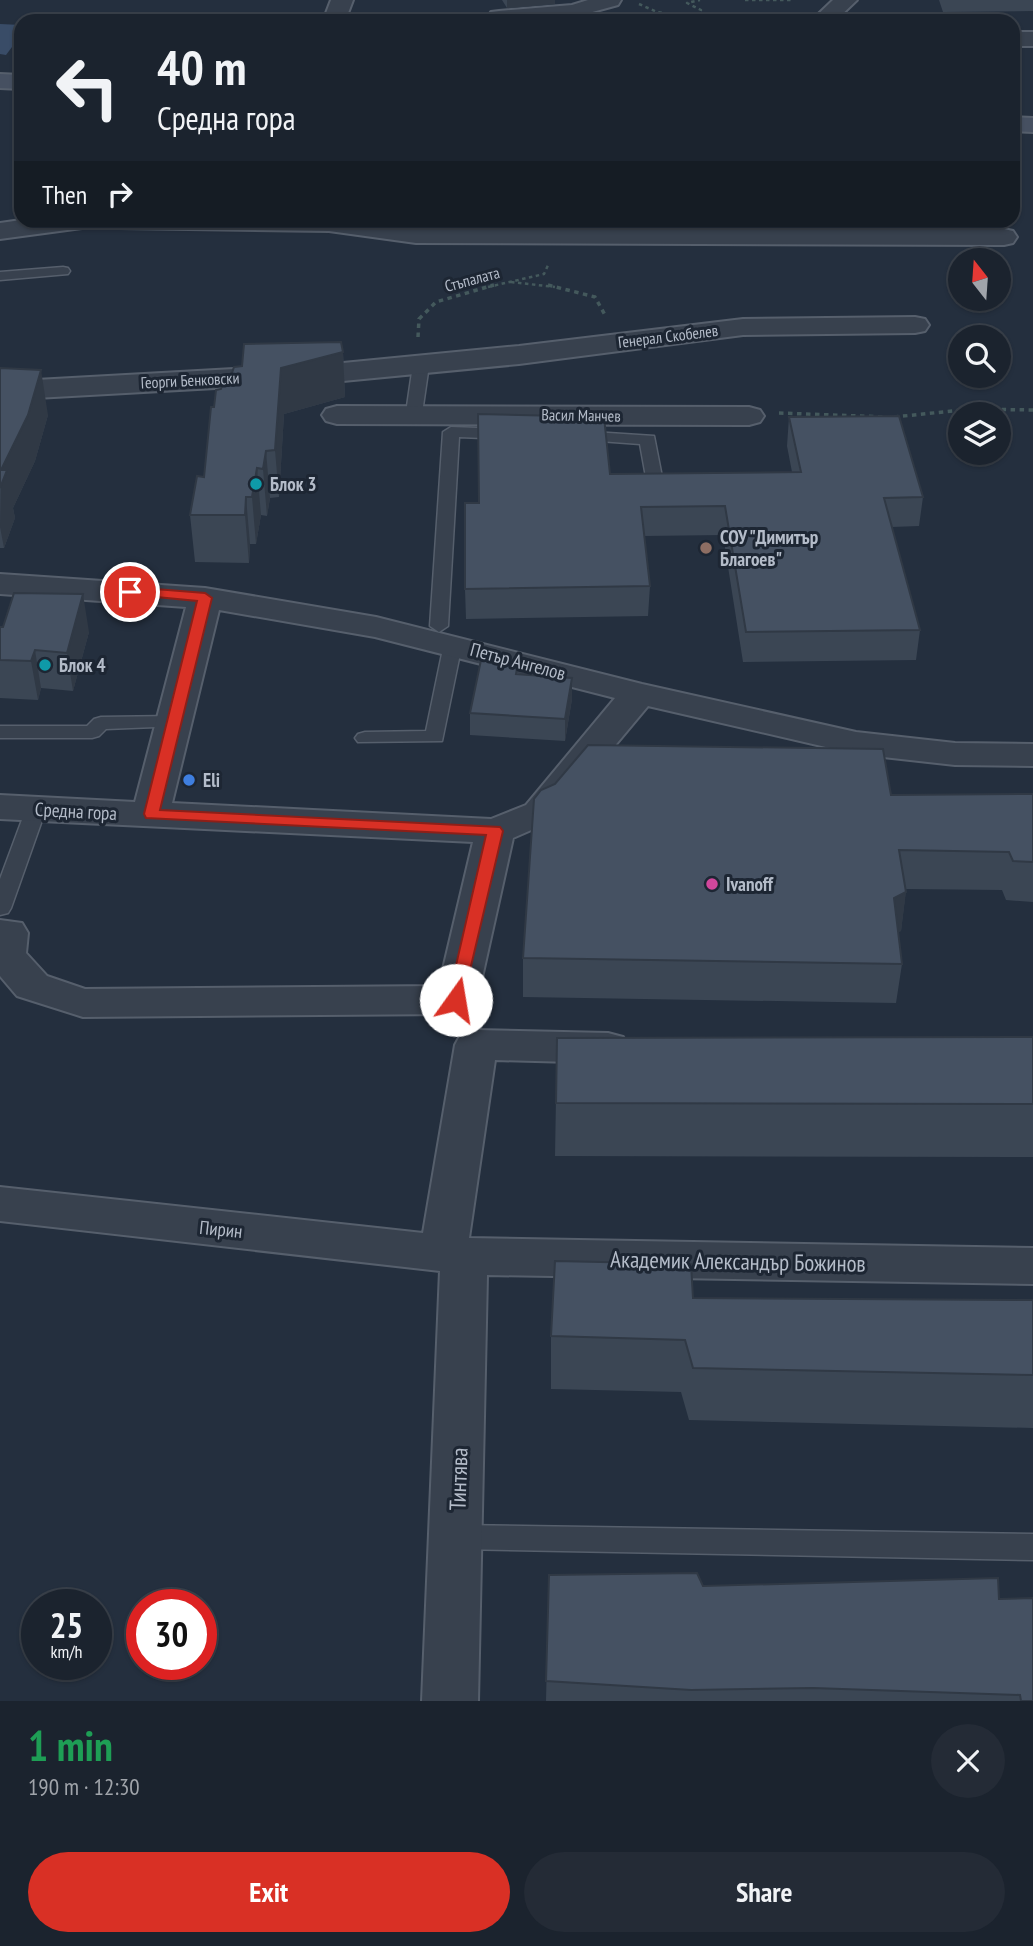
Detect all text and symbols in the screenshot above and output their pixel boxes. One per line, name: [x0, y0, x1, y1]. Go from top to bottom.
text: 40 m: [157, 35, 246, 99]
icon: left: [42, 42, 133, 133]
text: Средна гора: [157, 97, 295, 139]
icon: right: [101, 175, 139, 213]
text: Then: [42, 178, 87, 211]
north arrow: [948, 248, 1012, 312]
map controls: [948, 248, 1011, 465]
street label: Стъпалата: [442, 262, 502, 296]
street label: Генерал Скобелев: [617, 320, 719, 352]
button: search: [948, 325, 1011, 388]
street label: Георги Бенковски: [140, 367, 240, 393]
button: layers: [948, 402, 1011, 465]
street label: Васил Манчев: [541, 404, 621, 426]
place label: Блок 3: [270, 472, 316, 496]
marker: Блок 3: [248, 476, 264, 492]
place label: СОУ "Димитър Благоев": [720, 525, 819, 571]
marker: СОУ "Димитър Благоев": [698, 540, 714, 556]
pin: [100, 562, 160, 622]
icon: arrive: [111, 573, 149, 611]
street label: Петър Ангелов: [468, 637, 568, 685]
place label: Блок 4: [59, 653, 105, 677]
marker: Блок 4: [37, 657, 53, 673]
place label: Eli: [203, 768, 220, 792]
marker: Eli: [181, 772, 197, 788]
street label: Средна гора: [34, 797, 118, 825]
place label: Ivanoff: [726, 872, 774, 896]
marker: Ivanoff: [704, 876, 720, 892]
position arrow: [419, 963, 493, 1037]
street label: Пирин: [198, 1215, 244, 1243]
street label: Академик Александър Божинов: [610, 1244, 866, 1278]
street label: Тинтява: [442, 1447, 474, 1511]
speed limit sign: 30: [126, 1589, 217, 1680]
text: 25: [50, 1602, 83, 1648]
text: km/h: [51, 1640, 82, 1663]
text: 1 min: [28, 1718, 113, 1773]
button: close: [931, 1724, 1005, 1798]
text: 190 m · 12:30: [28, 1772, 140, 1801]
button: Exit: [28, 1852, 510, 1932]
button: Share: [524, 1852, 1005, 1932]

